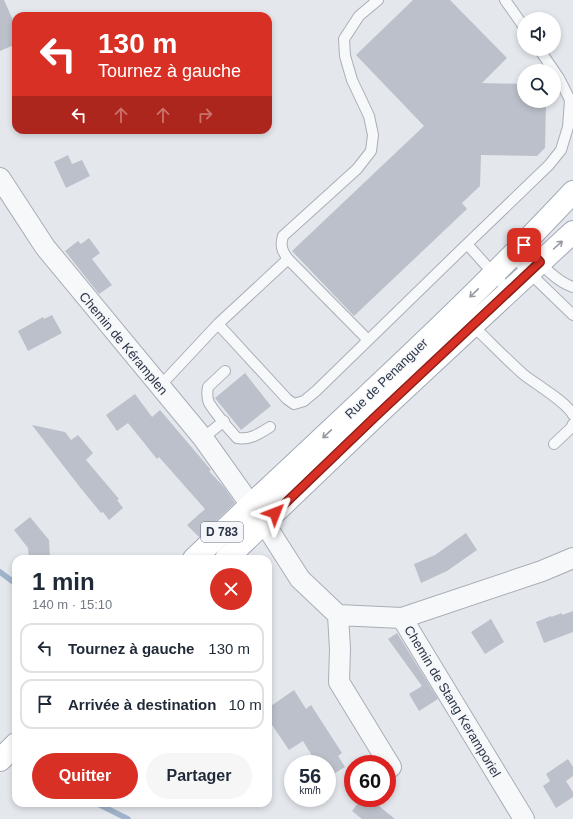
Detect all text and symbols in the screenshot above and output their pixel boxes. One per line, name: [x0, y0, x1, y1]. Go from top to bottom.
map controls: [517, 12, 561, 108]
button: sound: [517, 12, 561, 56]
icon: left: [32, 28, 84, 80]
text: 130 m: [98, 28, 177, 59]
text: Tournez à gauche: [98, 61, 241, 81]
button: search: [517, 64, 561, 108]
icon: left: [68, 104, 90, 126]
icon: ahead: [110, 104, 132, 126]
icon: ahead: [152, 104, 174, 126]
icon: right: [194, 104, 216, 126]
pin: [507, 228, 541, 262]
icon: arrive: [513, 234, 535, 256]
one-way arrow: [553, 241, 563, 250]
one-way arrow: [469, 288, 479, 298]
street label: Chemin de Kéramplen: [76, 289, 171, 398]
street label: Rue de Penanguer: [342, 335, 431, 422]
one-way arrow: [322, 429, 332, 438]
position arrow: [254, 492, 296, 534]
road number: D 783: [201, 522, 243, 542]
text: 1 min: [32, 568, 95, 595]
button: close: [210, 568, 252, 610]
text: 140 m · 15:10: [32, 597, 112, 612]
street label: Chemin de Stang Keramporiel: [401, 623, 504, 780]
icon: left: [34, 637, 56, 659]
text: Tournez à gauche: [68, 640, 194, 657]
text: 130 m: [208, 640, 250, 657]
icon: arrive: [34, 693, 56, 715]
text: Arrivée à destination: [68, 696, 216, 713]
text: 10 m: [228, 696, 262, 713]
button: Quitter: [32, 753, 138, 799]
button: Partager: [146, 753, 252, 799]
speed limit sign: 60: [344, 755, 396, 807]
text: 56: [299, 765, 321, 787]
text: km/h: [299, 785, 321, 796]

